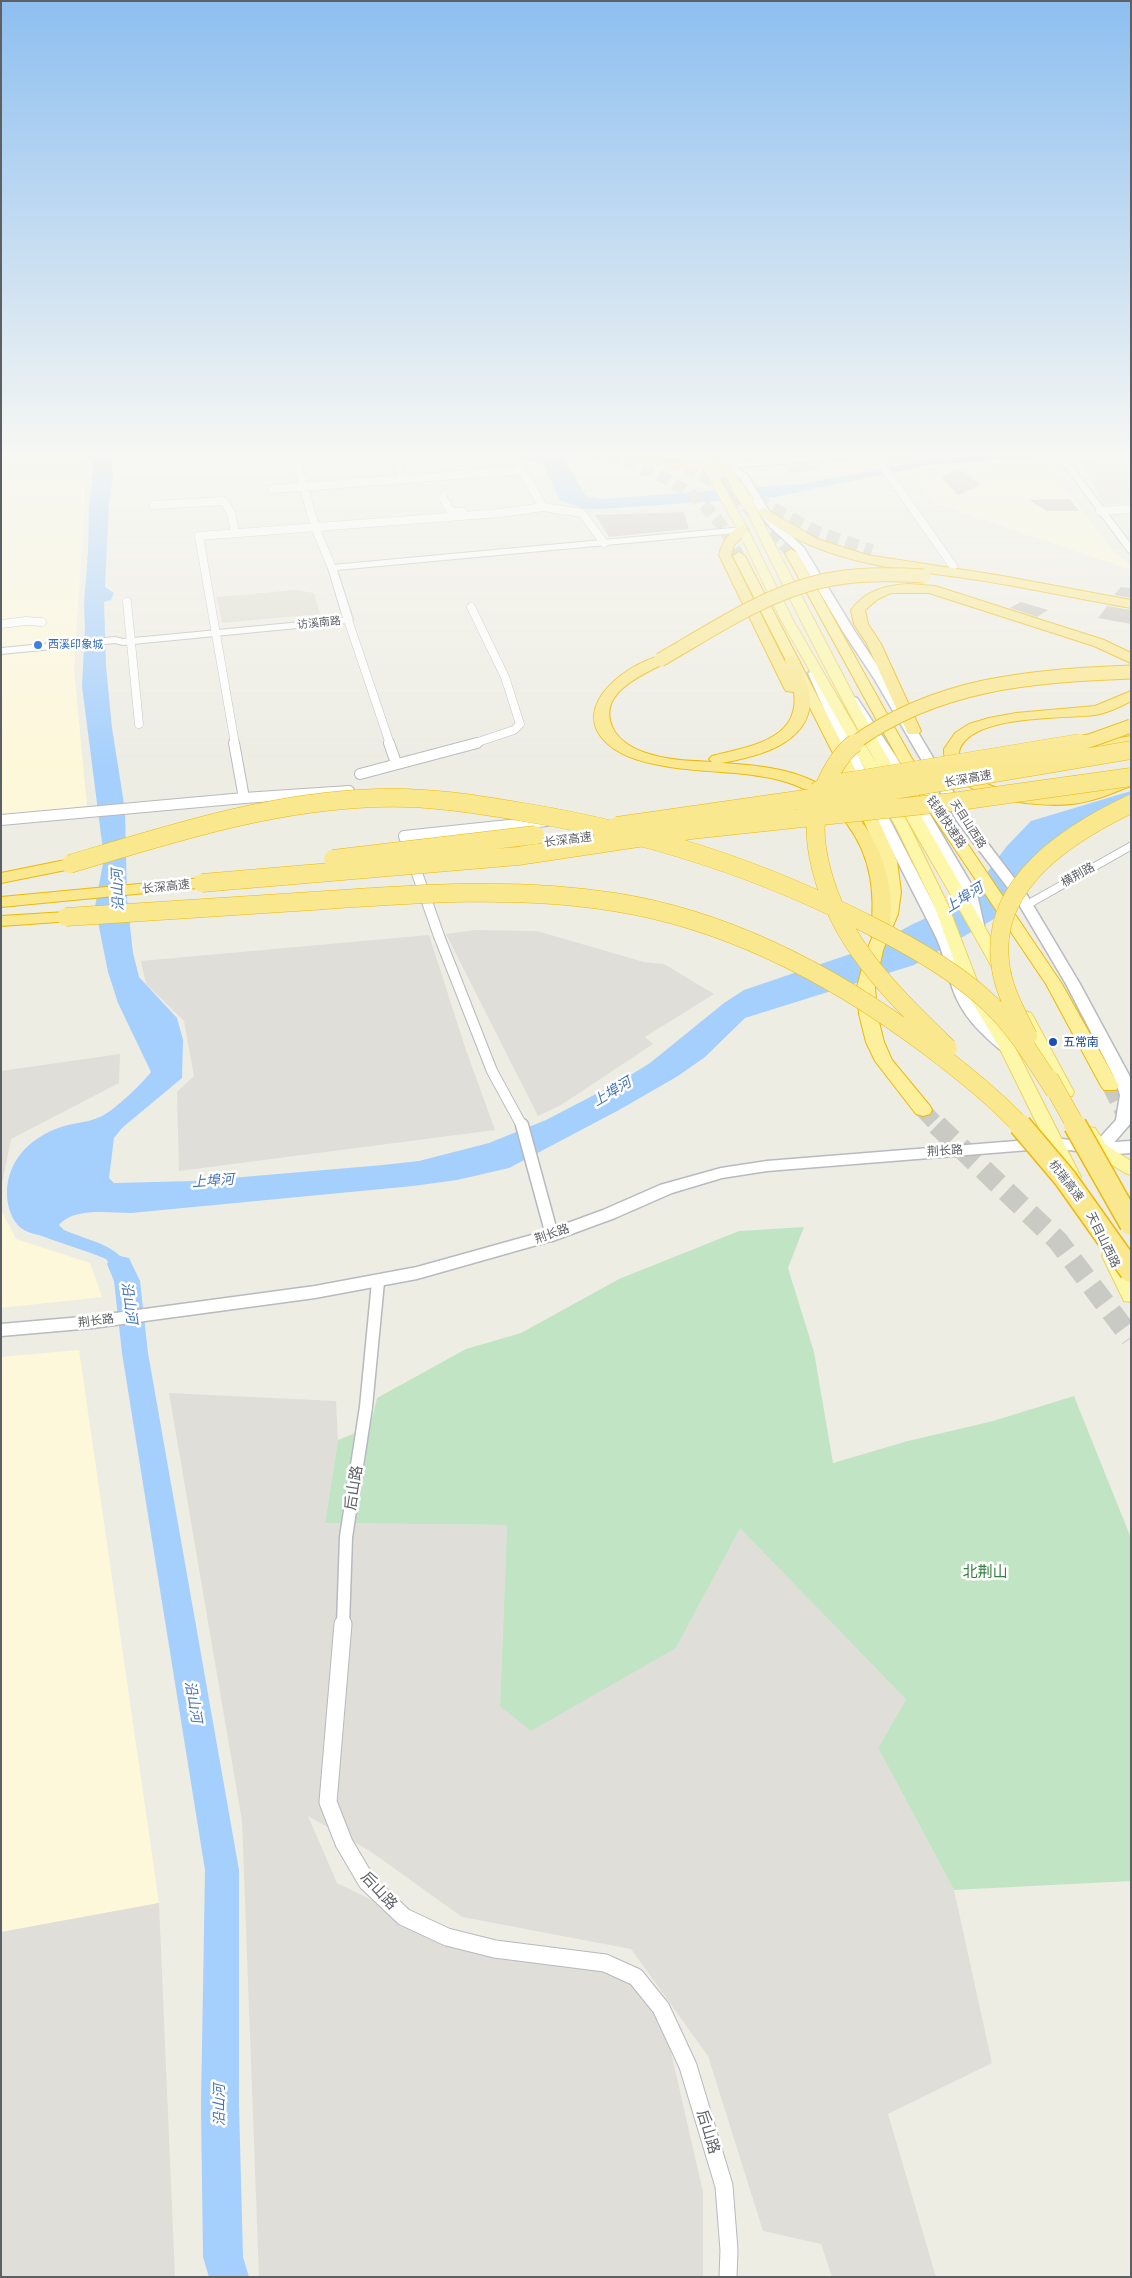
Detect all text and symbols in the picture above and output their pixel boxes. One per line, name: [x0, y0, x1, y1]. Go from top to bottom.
street label: 访溪南路: [296, 614, 342, 632]
place label: 西溪印象城: [48, 638, 103, 652]
marker: 西溪印象城: [32, 639, 44, 651]
street label: 长深高速: [943, 768, 993, 790]
street label: 钱塘快速路: [923, 793, 969, 851]
street label: 天目山西路: [947, 797, 989, 851]
street label: 长深高速: [543, 830, 593, 850]
street label: 横荆路: [1059, 860, 1097, 890]
water label: 沿山河: [109, 869, 127, 911]
street label: 长深高速: [141, 877, 191, 897]
water label: 上埠河: [942, 880, 986, 916]
place label: 五常南: [1063, 1035, 1099, 1049]
marker: 五常南: [1047, 1036, 1059, 1048]
water label: 上埠河: [590, 1074, 634, 1110]
street label: 荆长路: [927, 1143, 963, 1159]
street label: 杭瑞高速: [1046, 1158, 1086, 1204]
water label: 上埠河: [191, 1171, 235, 1191]
street label: 天目山西路: [1083, 1210, 1123, 1270]
street label: 荆长路: [533, 1221, 571, 1247]
water label: 沿山河: [118, 1281, 140, 1325]
street label: 荆长路: [77, 1312, 115, 1330]
street label: 后山路: [342, 1464, 366, 1512]
park label: 北荆山: [963, 1563, 1007, 1581]
water label: 沿山河: [181, 1680, 205, 1724]
street label: 后山路: [357, 1868, 401, 1914]
water label: 沿山河: [212, 2084, 228, 2126]
street label: 后山路: [693, 2108, 723, 2156]

